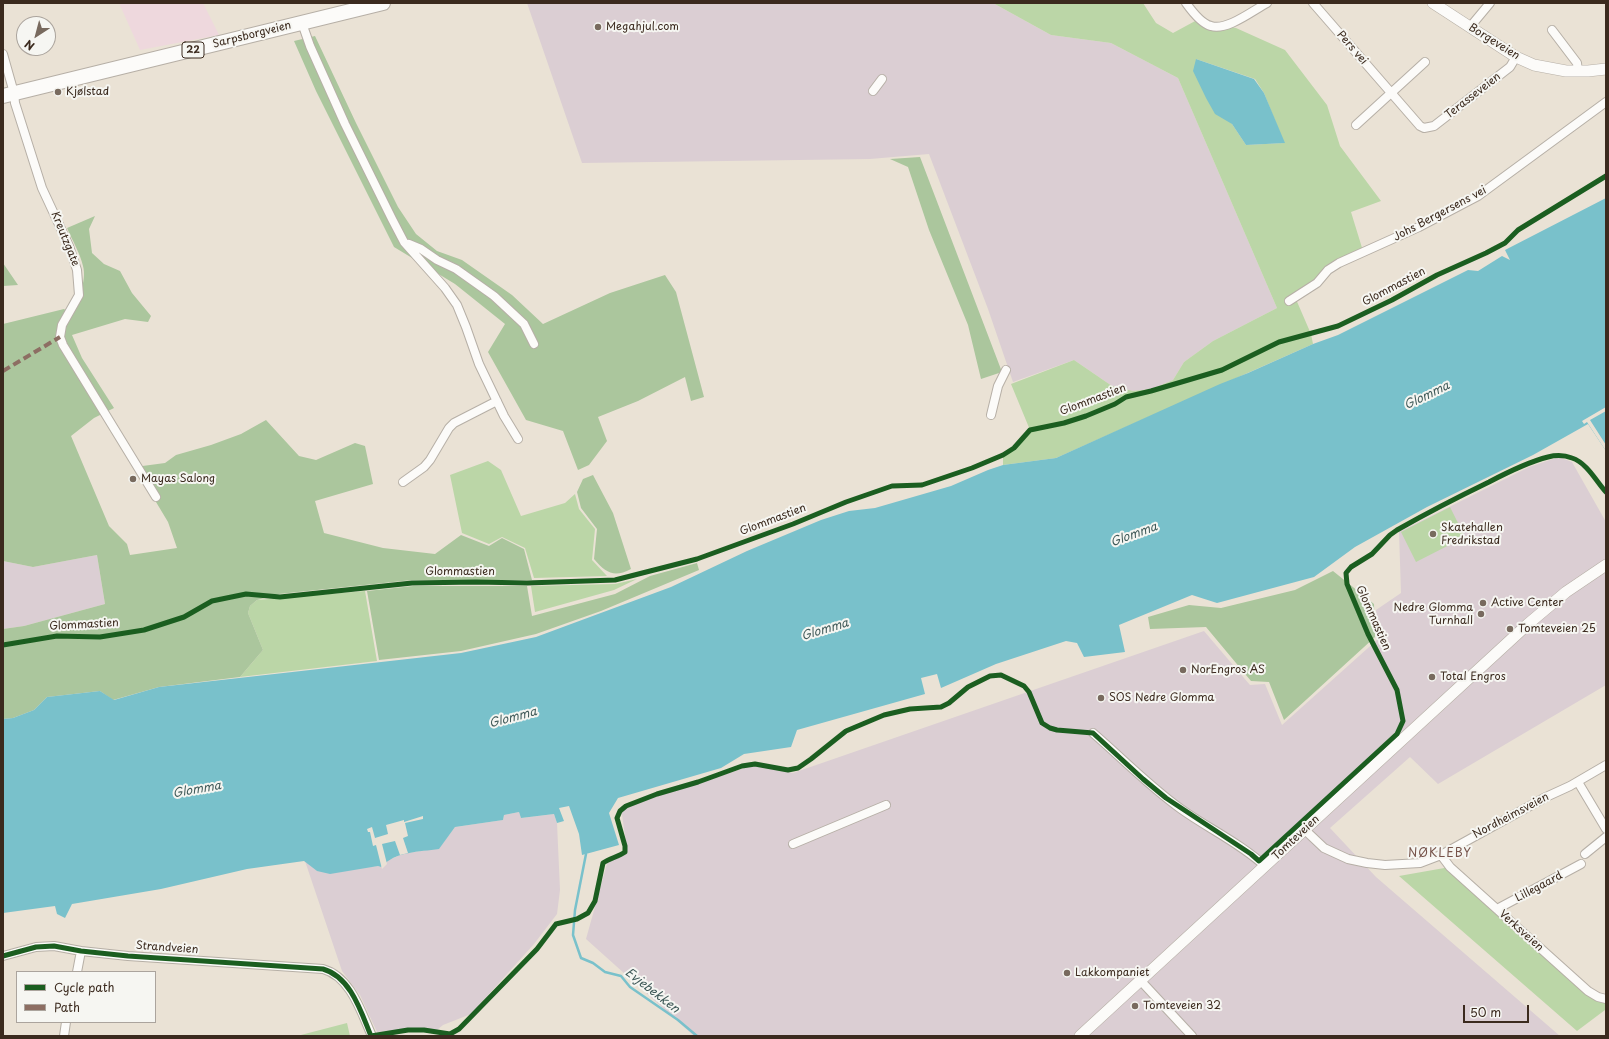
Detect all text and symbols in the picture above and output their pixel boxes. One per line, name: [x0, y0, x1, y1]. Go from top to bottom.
north arrow: [16, 16, 56, 56]
street label: Sarpsborgveien: [211, 19, 293, 51]
place label: Megahjul.com: [606, 20, 679, 34]
street label: Borgeveien: [1466, 21, 1522, 63]
marker: Megahjul.com: [593, 22, 603, 32]
street label: Pers vei: [1334, 28, 1370, 68]
text: N: [21, 36, 38, 55]
road number: 22: [182, 42, 204, 58]
street label: Terasseveien: [1443, 70, 1503, 122]
place label: Kjølstad: [66, 85, 109, 99]
marker: Kjølstad: [53, 87, 63, 97]
street label: Johs Bergersens vei: [1391, 184, 1489, 244]
street label: Kreutzgate: [48, 210, 82, 268]
street label: Glommastien: [1360, 265, 1428, 309]
water label: Glomma: [1402, 379, 1452, 413]
street label: Glommastien: [1058, 381, 1128, 419]
place label: Mayas Salong: [141, 472, 215, 486]
marker: Mayas Salong: [128, 474, 138, 484]
street label: Glommastien: [738, 501, 808, 539]
water label: Glomma: [1109, 520, 1159, 550]
place label: Skatehallen Fredrikstad: [1441, 521, 1503, 547]
marker: Skatehallen Fredrikstad: [1428, 529, 1438, 539]
street label: Glommastien: [425, 565, 495, 579]
street label: Glommastien: [1353, 584, 1393, 652]
place label: Active Center: [1491, 596, 1563, 610]
marker: Active Center: [1478, 598, 1488, 608]
place label: Nedre Glomma Turnhall: [1394, 601, 1473, 627]
marker: Nedre Glomma Turnhall: [1476, 609, 1486, 619]
water label: Glomma: [800, 616, 850, 644]
street label: Glommastien: [49, 617, 119, 633]
place label: Tomteveien 25: [1518, 622, 1596, 636]
marker: Tomteveien 25: [1505, 624, 1515, 634]
place label: NorEngros AS: [1191, 663, 1265, 677]
marker: NorEngros AS: [1178, 665, 1188, 675]
place label: Total Engros: [1440, 670, 1506, 684]
marker: Total Engros: [1427, 672, 1437, 682]
place label: SOS Nedre Glomma: [1109, 691, 1214, 705]
marker: SOS Nedre Glomma: [1096, 693, 1106, 703]
water label: Glomma: [488, 705, 538, 731]
water label: Glomma: [172, 779, 222, 801]
street label: Nordheimsveien: [1471, 790, 1551, 842]
street label: Tomteveien: [1270, 813, 1322, 863]
district label: NØKLEBY: [1408, 847, 1472, 861]
street label: Lillegaard: [1513, 869, 1565, 905]
street label: Verksveien: [1496, 908, 1546, 954]
street label: Strandveien: [135, 939, 199, 957]
water label: Evjebekken: [622, 965, 682, 1017]
place label: Lakkompaniet: [1075, 966, 1150, 980]
marker: Lakkompaniet: [1062, 968, 1072, 978]
legend: [16, 971, 156, 1023]
text: Cycle path: [54, 978, 115, 996]
scale bar: [1465, 997, 1531, 1023]
text: Path: [54, 998, 80, 1016]
place label: Tomteveien 32: [1143, 999, 1221, 1013]
marker: Tomteveien 32: [1130, 1001, 1140, 1011]
text: 50 m: [1470, 1003, 1501, 1021]

